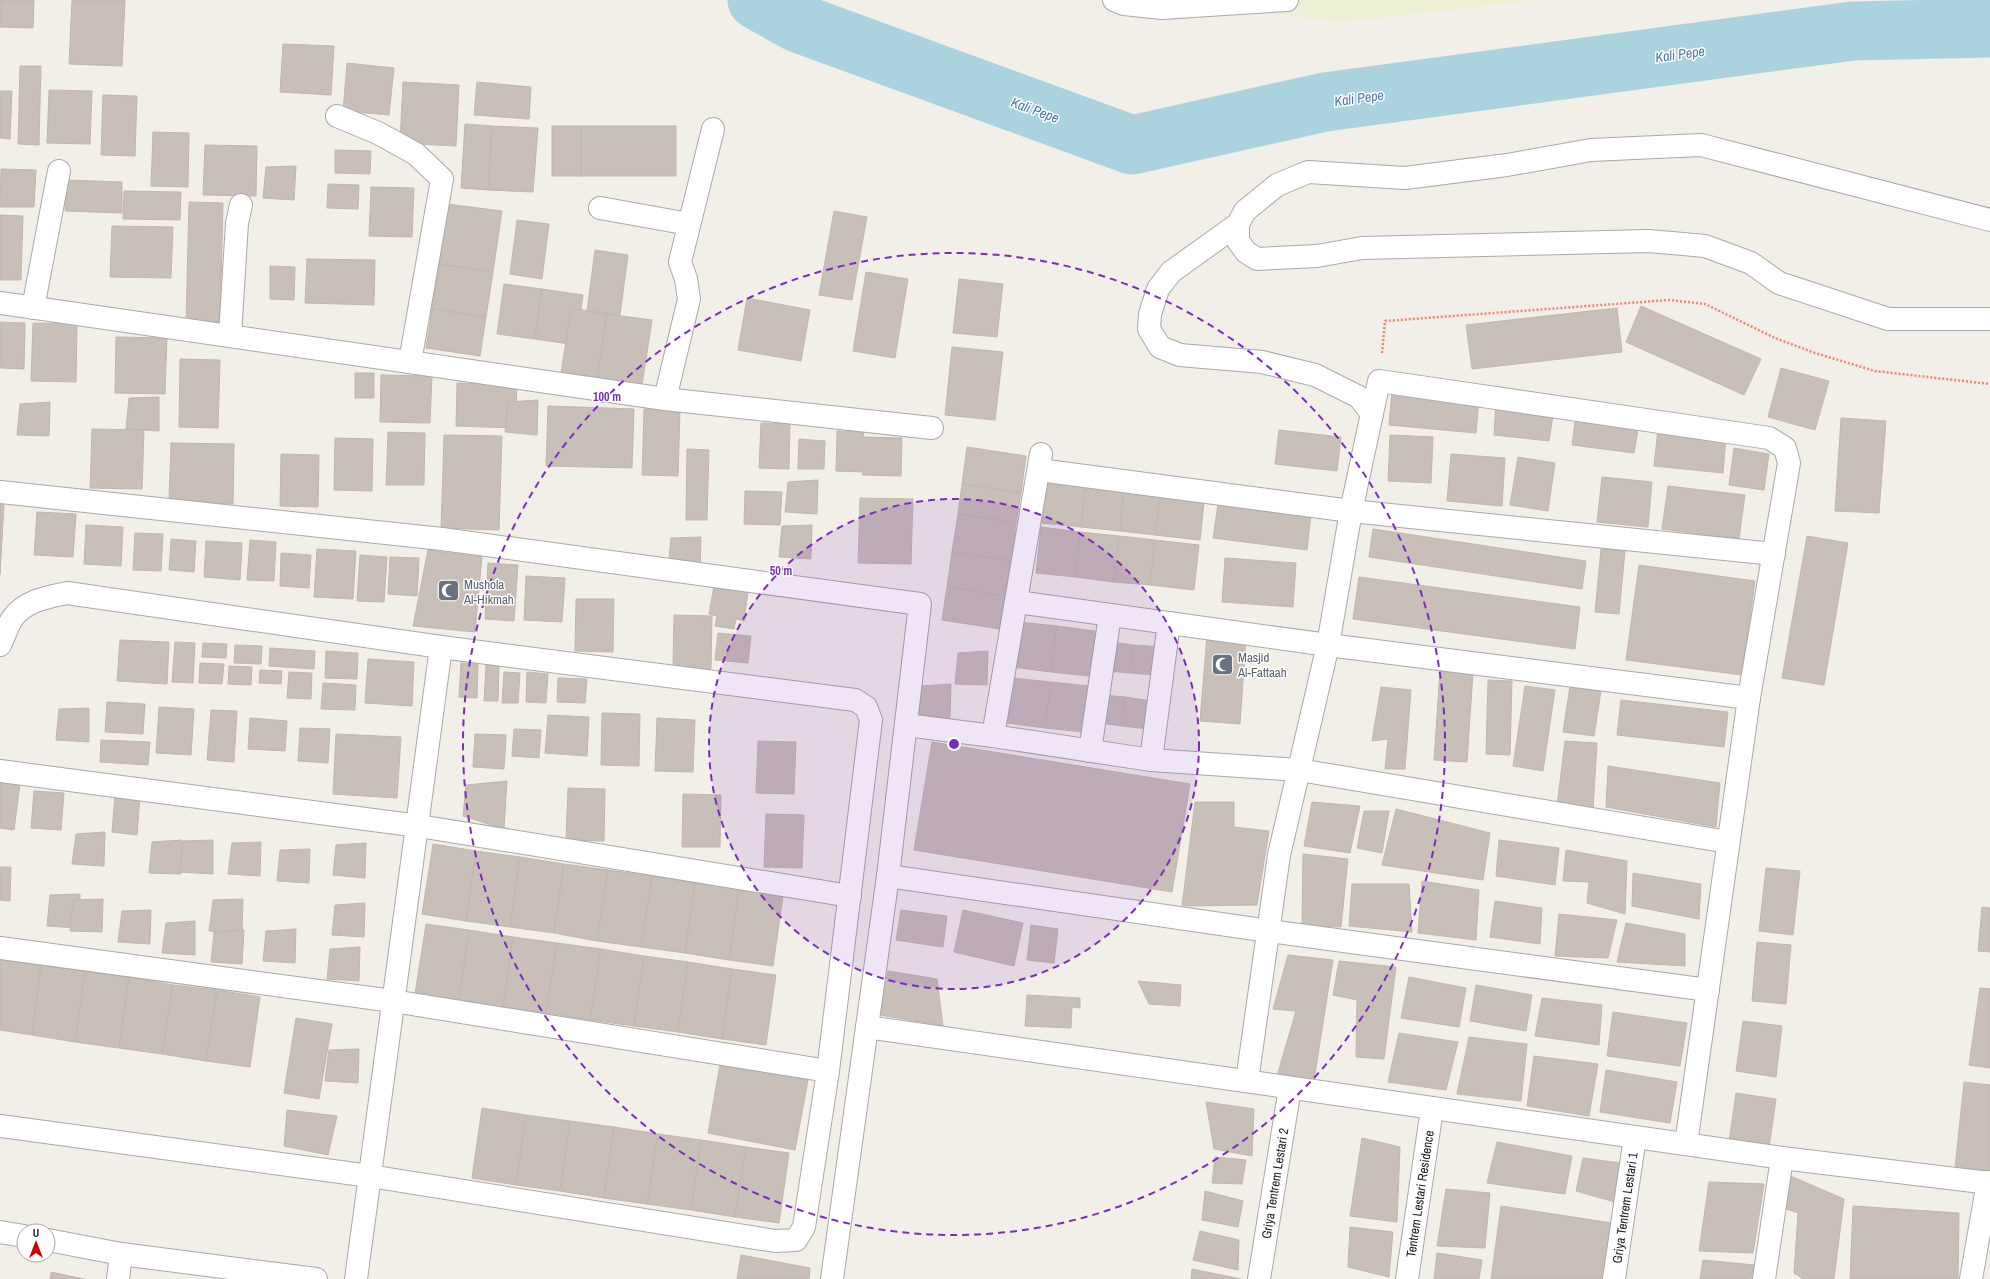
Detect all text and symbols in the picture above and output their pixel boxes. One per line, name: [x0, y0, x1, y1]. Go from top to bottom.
water label: Kali Pepe: [1654, 42, 1706, 66]
water label: Kali Pepe: [1333, 86, 1385, 110]
water label: Kali Pepe: [1009, 93, 1061, 127]
text: 100 m: [593, 389, 621, 405]
text: 50 m: [770, 563, 792, 579]
place label: Mushola Al-Hikmah: [463, 576, 514, 608]
mosque icon: Mushola Al-Hikmah: [436, 578, 462, 604]
place label: Masjid Al-Fattaah: [1237, 649, 1287, 681]
mosque icon: Masjid Al-Fattaah: [1209, 651, 1235, 677]
centre of rings: [947, 737, 961, 751]
street label: Griya Tentrem Lestari 2: [1258, 1127, 1292, 1240]
street label: Tentrem Lestari Residence: [1402, 1129, 1438, 1259]
street label: Griya Tentrem Lestari 1: [1608, 1151, 1642, 1264]
north arrow: [16, 1223, 56, 1263]
text: U: [33, 1226, 39, 1240]

